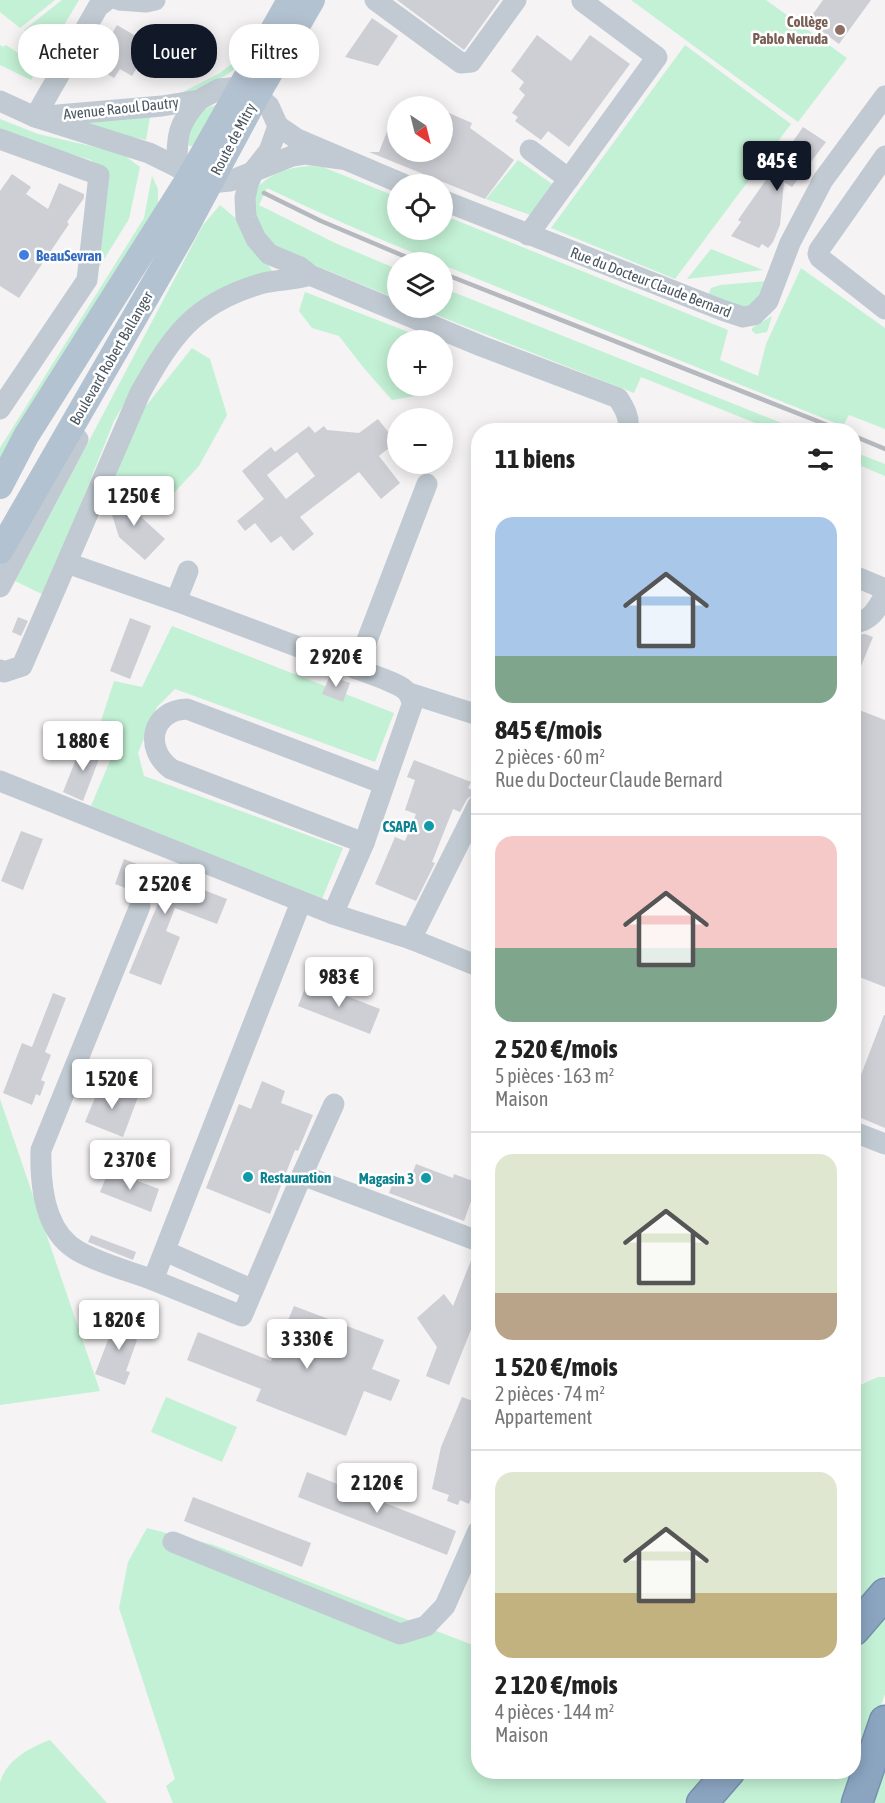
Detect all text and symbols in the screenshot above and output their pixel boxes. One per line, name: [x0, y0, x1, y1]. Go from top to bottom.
place label: Collège Pablo Neruda: [753, 13, 828, 47]
marker: Collège Pablo Neruda: [833, 23, 847, 37]
chip: Acheter: [18, 24, 119, 78]
chip: Louer: [131, 24, 217, 78]
chip: Filtres: [229, 24, 319, 78]
street label: Avenue Raoul Dautry: [62, 93, 180, 123]
north arrow: [387, 96, 453, 162]
map controls: [387, 96, 453, 474]
street label: Route de Mitry: [207, 100, 259, 178]
pin: 845 €: [735, 141, 819, 192]
text: 845 €: [757, 149, 797, 172]
button: locate: [387, 174, 453, 240]
street label: Rue du Docteur Claude Bernard: [568, 243, 734, 321]
place label: BeauSevran: [36, 247, 102, 264]
marker: BeauSevran: [17, 248, 31, 262]
button: layers: [387, 252, 453, 318]
street label: Boulevard Robert Ballanger: [66, 288, 156, 428]
button: +: [387, 330, 453, 396]
button: −: [387, 408, 453, 474]
icon: filters: [804, 443, 837, 476]
text: 11 biens: [495, 444, 575, 474]
pin: 1 250 €: [79, 476, 189, 527]
text: 1 250 €: [108, 484, 160, 507]
icon: home: [612, 556, 720, 664]
pin: 2 920 €: [281, 637, 391, 688]
text: 2 920 €: [310, 645, 362, 668]
text: 845 €/mois: [495, 715, 602, 745]
pin: 1 880 €: [28, 721, 138, 772]
text: 1 880 €: [57, 729, 109, 752]
text: 2 pièces · 60 m²: [495, 745, 605, 768]
text: Rue du Docteur Claude Bernard: [495, 768, 723, 791]
place label: CSAPA: [382, 818, 418, 835]
marker: CSAPA: [422, 819, 436, 833]
pin: 2 520 €: [110, 864, 220, 915]
text: 2 520 €: [139, 872, 191, 895]
icon: home: [612, 875, 720, 983]
pin: 983 €: [297, 957, 381, 1008]
text: 983 €: [319, 965, 359, 988]
text: 2 520 €/mois: [495, 1034, 618, 1064]
pin: 1 520 €: [57, 1059, 167, 1110]
text: 5 pièces · 163 m²: [495, 1064, 614, 1087]
text: 1 520 €: [86, 1067, 138, 1090]
text: Maison: [495, 1087, 548, 1110]
pin: 2 370 €: [75, 1140, 185, 1191]
text: 2 370 €: [104, 1148, 156, 1171]
place label: Restauration: [260, 1169, 331, 1186]
marker: Restauration: [241, 1170, 255, 1184]
place label: Magasin 3: [359, 1170, 414, 1187]
marker: Magasin 3: [419, 1171, 433, 1185]
icon: home: [612, 1193, 720, 1301]
pin: 1 820 €: [64, 1300, 174, 1351]
text: 1 820 €: [93, 1308, 145, 1331]
pin: 3 330 €: [252, 1319, 362, 1370]
text: 3 330 €: [281, 1327, 333, 1350]
text: 1 520 €/mois: [495, 1352, 618, 1382]
text: 2 pièces · 74 m²: [495, 1382, 605, 1405]
text: Appartement: [495, 1405, 592, 1428]
pin: 2 120 €: [322, 1463, 432, 1514]
text: 2 120 €: [351, 1471, 403, 1494]
icon: home: [612, 1511, 720, 1619]
text: 2 120 €/mois: [495, 1670, 618, 1700]
text: 4 pièces · 144 m²: [495, 1700, 614, 1723]
text: Maison: [495, 1723, 548, 1746]

